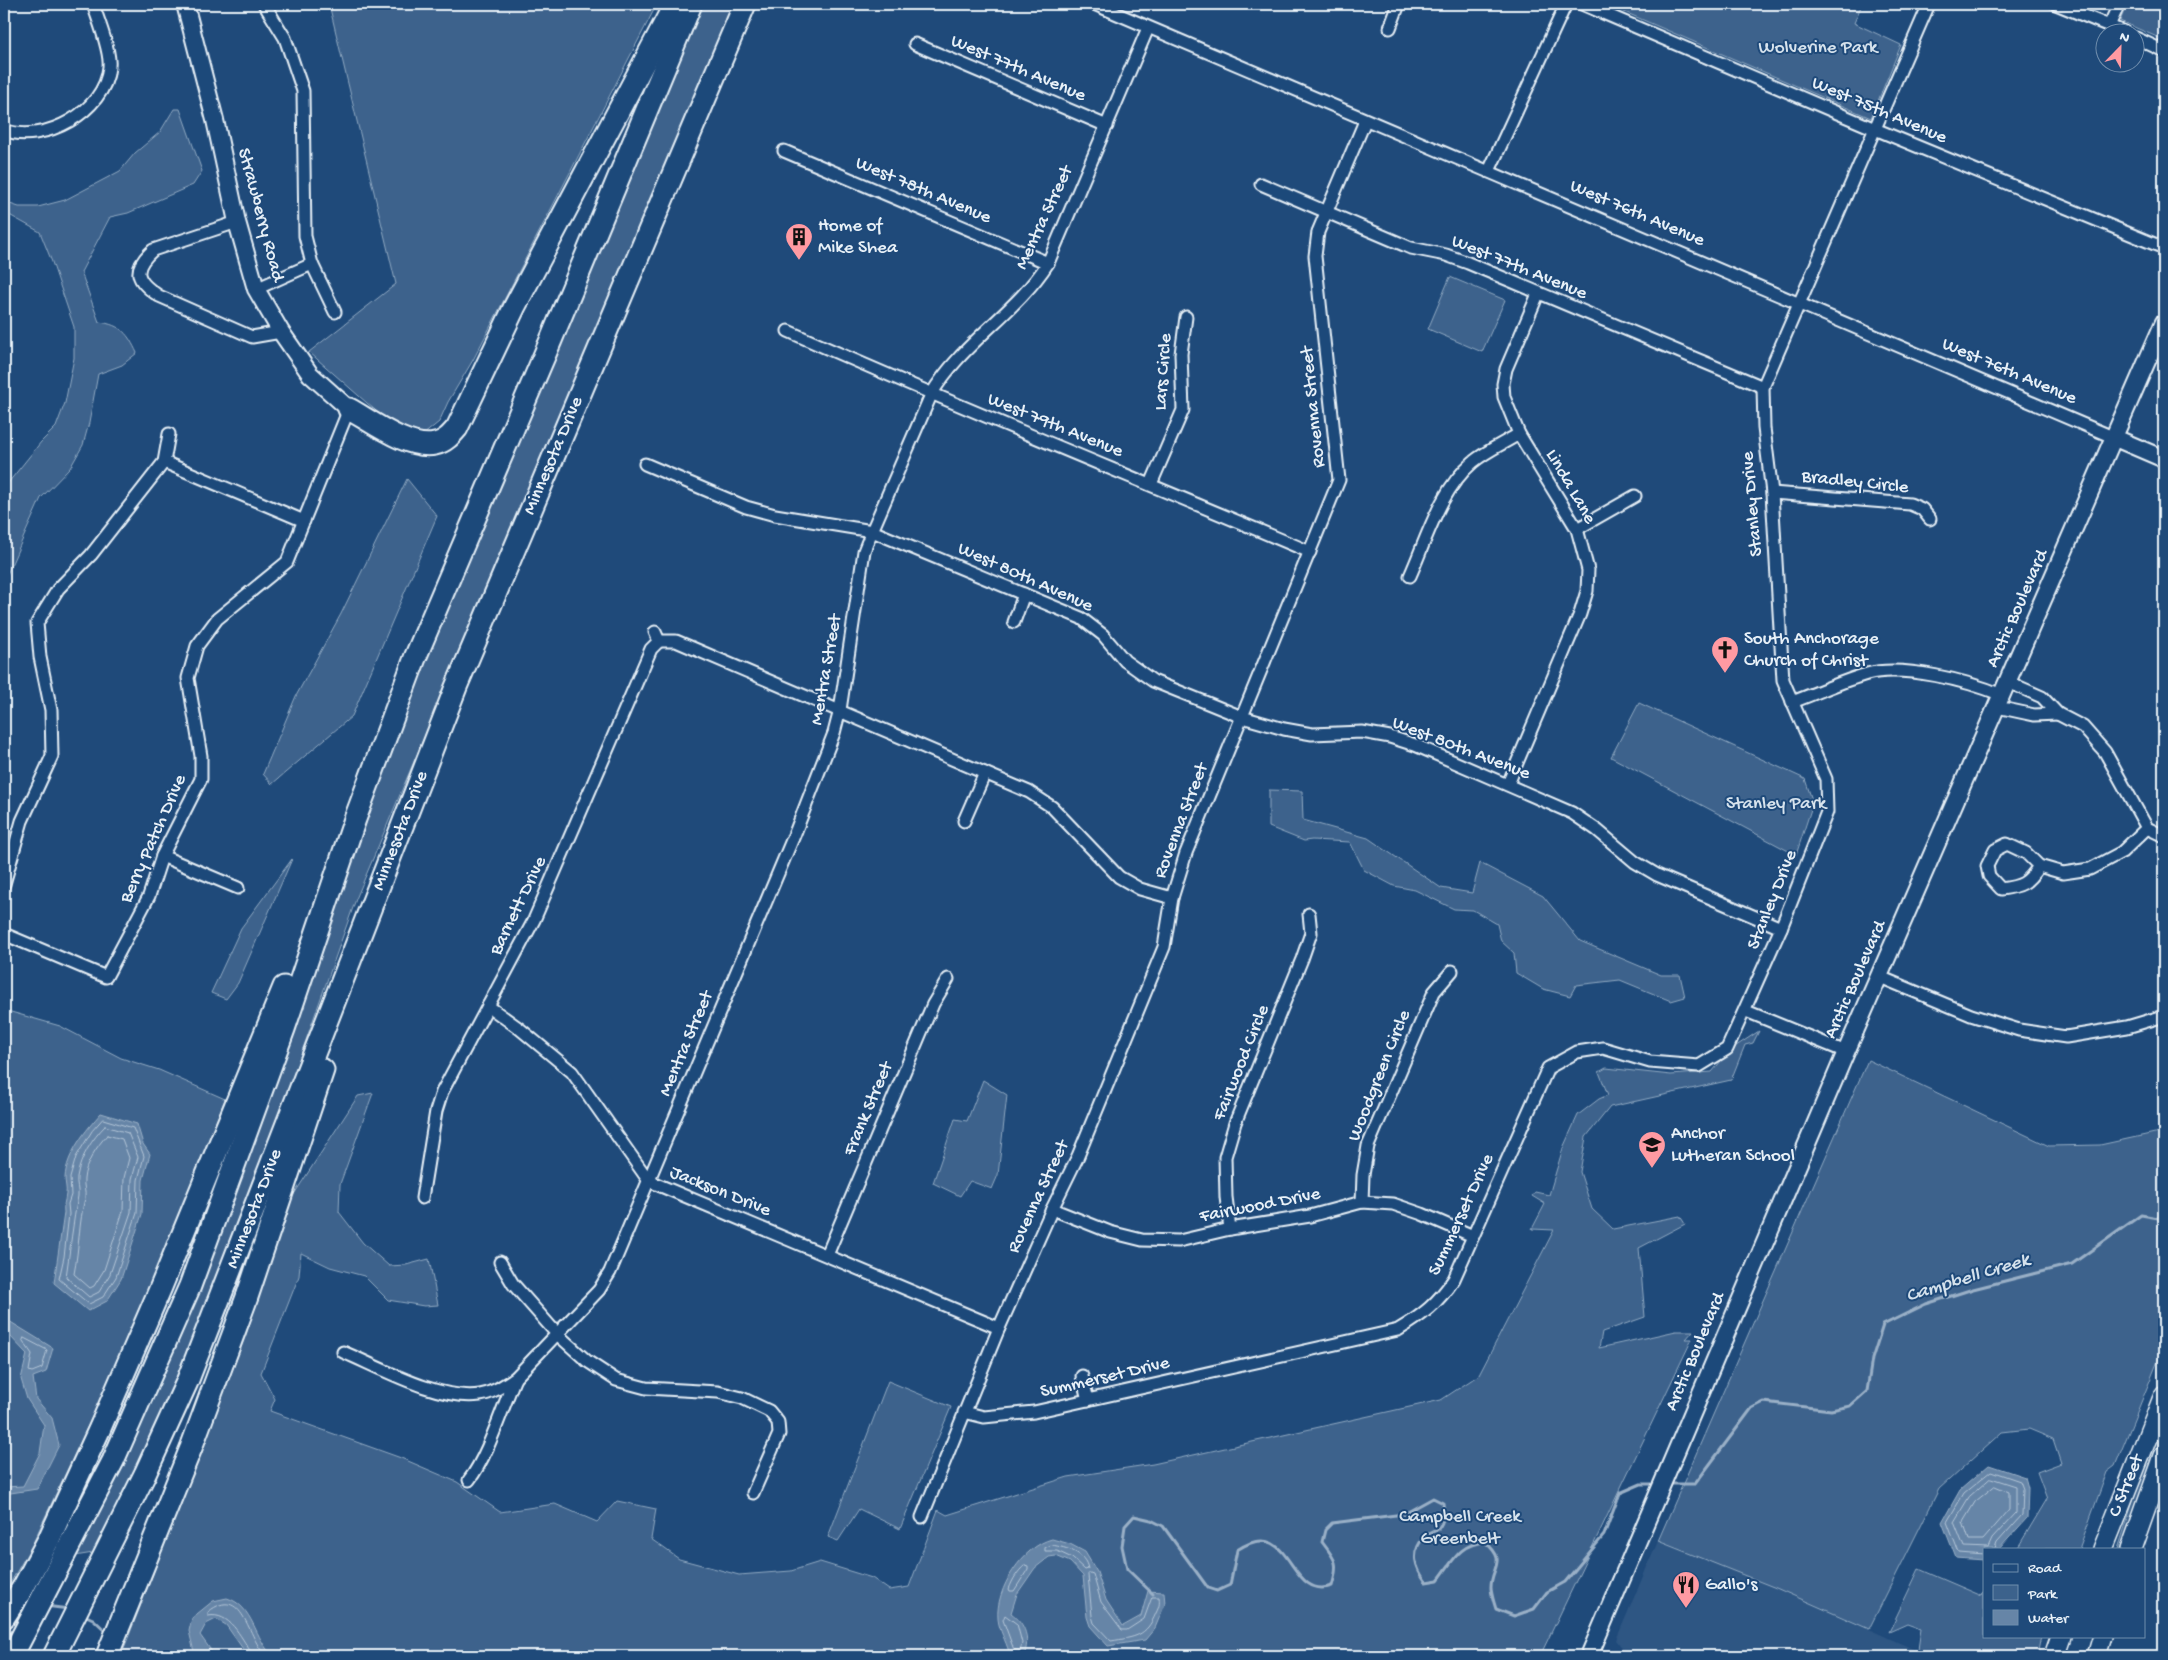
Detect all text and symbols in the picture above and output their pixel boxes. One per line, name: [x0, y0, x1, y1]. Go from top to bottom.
north arrow: [2096, 22, 2146, 72]
text: N: [2117, 29, 2132, 48]
street label: West 77th Avenue: [947, 30, 1089, 108]
park label: Wolverine Park: [1759, 37, 1879, 60]
street label: West 75th Avenue: [1808, 72, 1950, 150]
street label: Strawberry Road: [231, 146, 289, 286]
street label: West 78th Avenue: [852, 152, 994, 230]
street label: Mentra Street: [1011, 160, 1080, 274]
street label: West 76th Avenue: [1566, 175, 1708, 253]
place label: Home of Mike Shea: [818, 215, 899, 260]
building icon: Home of Mike Shea: [784, 222, 814, 261]
street label: West 77th Avenue: [1448, 230, 1591, 306]
street label: Lars Circle: [1150, 332, 1178, 411]
street label: West 76th Avenue: [1938, 333, 2080, 411]
street label: Rovenna Street: [1296, 343, 1332, 469]
street label: West 79th Avenue: [984, 388, 1126, 464]
street label: Minnesota Drive: [519, 393, 589, 519]
street label: Linda Lane: [1539, 445, 1601, 529]
street label: Stanley Drive: [1737, 450, 1769, 558]
street label: Bradley Circle: [1799, 466, 1910, 500]
street label: West 80th Avenue: [954, 538, 1097, 618]
street label: Arctic Boulevard: [1982, 545, 2055, 671]
street label: Mentra Street: [806, 611, 848, 727]
place label: South Anchorage Church of Christ: [1744, 628, 1879, 673]
church icon: South Anchorage Church of Christ: [1710, 635, 1740, 674]
street label: West 80th Avenue: [1389, 712, 1533, 786]
street label: Rovenna Street: [1149, 758, 1215, 882]
street label: Minnesota Drive: [368, 768, 434, 894]
street label: Berry Patch Drive: [115, 771, 193, 908]
park label: Stanley Park: [1726, 793, 1828, 816]
street label: Stanley Drive: [1743, 847, 1803, 953]
street label: Barnett Drive: [485, 853, 553, 960]
street label: Arctic Boulevard: [1820, 916, 1893, 1042]
street label: Mentra Street: [654, 986, 720, 1100]
street label: Fairwood Circle: [1208, 1002, 1276, 1125]
street label: Woodgreen Circle: [1343, 1007, 1417, 1145]
street label: Frank Street: [839, 1057, 900, 1160]
place label: Anchor Lutheran School: [1671, 1123, 1795, 1168]
school or university icon: Anchor Lutheran School: [1637, 1130, 1667, 1169]
street label: Rovenna Street: [1003, 1135, 1076, 1257]
street label: Minnesota Drive: [222, 1146, 288, 1272]
street label: Summerset Drive: [1424, 1150, 1500, 1280]
street label: Jackson Drive: [666, 1161, 774, 1223]
street label: Fairwood Drive: [1197, 1183, 1323, 1229]
water label: Campbell Creek: [1903, 1249, 2035, 1309]
street label: Arctic Boulevard: [1661, 1288, 1732, 1415]
street label: Summerset Drive: [1038, 1352, 1172, 1404]
street label: C Street: [2104, 1449, 2151, 1521]
park label: Campbell Creek Greenbelt: [1399, 1506, 1522, 1551]
legend: [1983, 1548, 2146, 1638]
text: Road: [2028, 1560, 2062, 1578]
restaurant icon: Gallo's: [1671, 1570, 1701, 1609]
place label: Gallo's: [1705, 1574, 1759, 1597]
text: Park: [2027, 1586, 2058, 1604]
text: Water: [2028, 1610, 2070, 1628]

